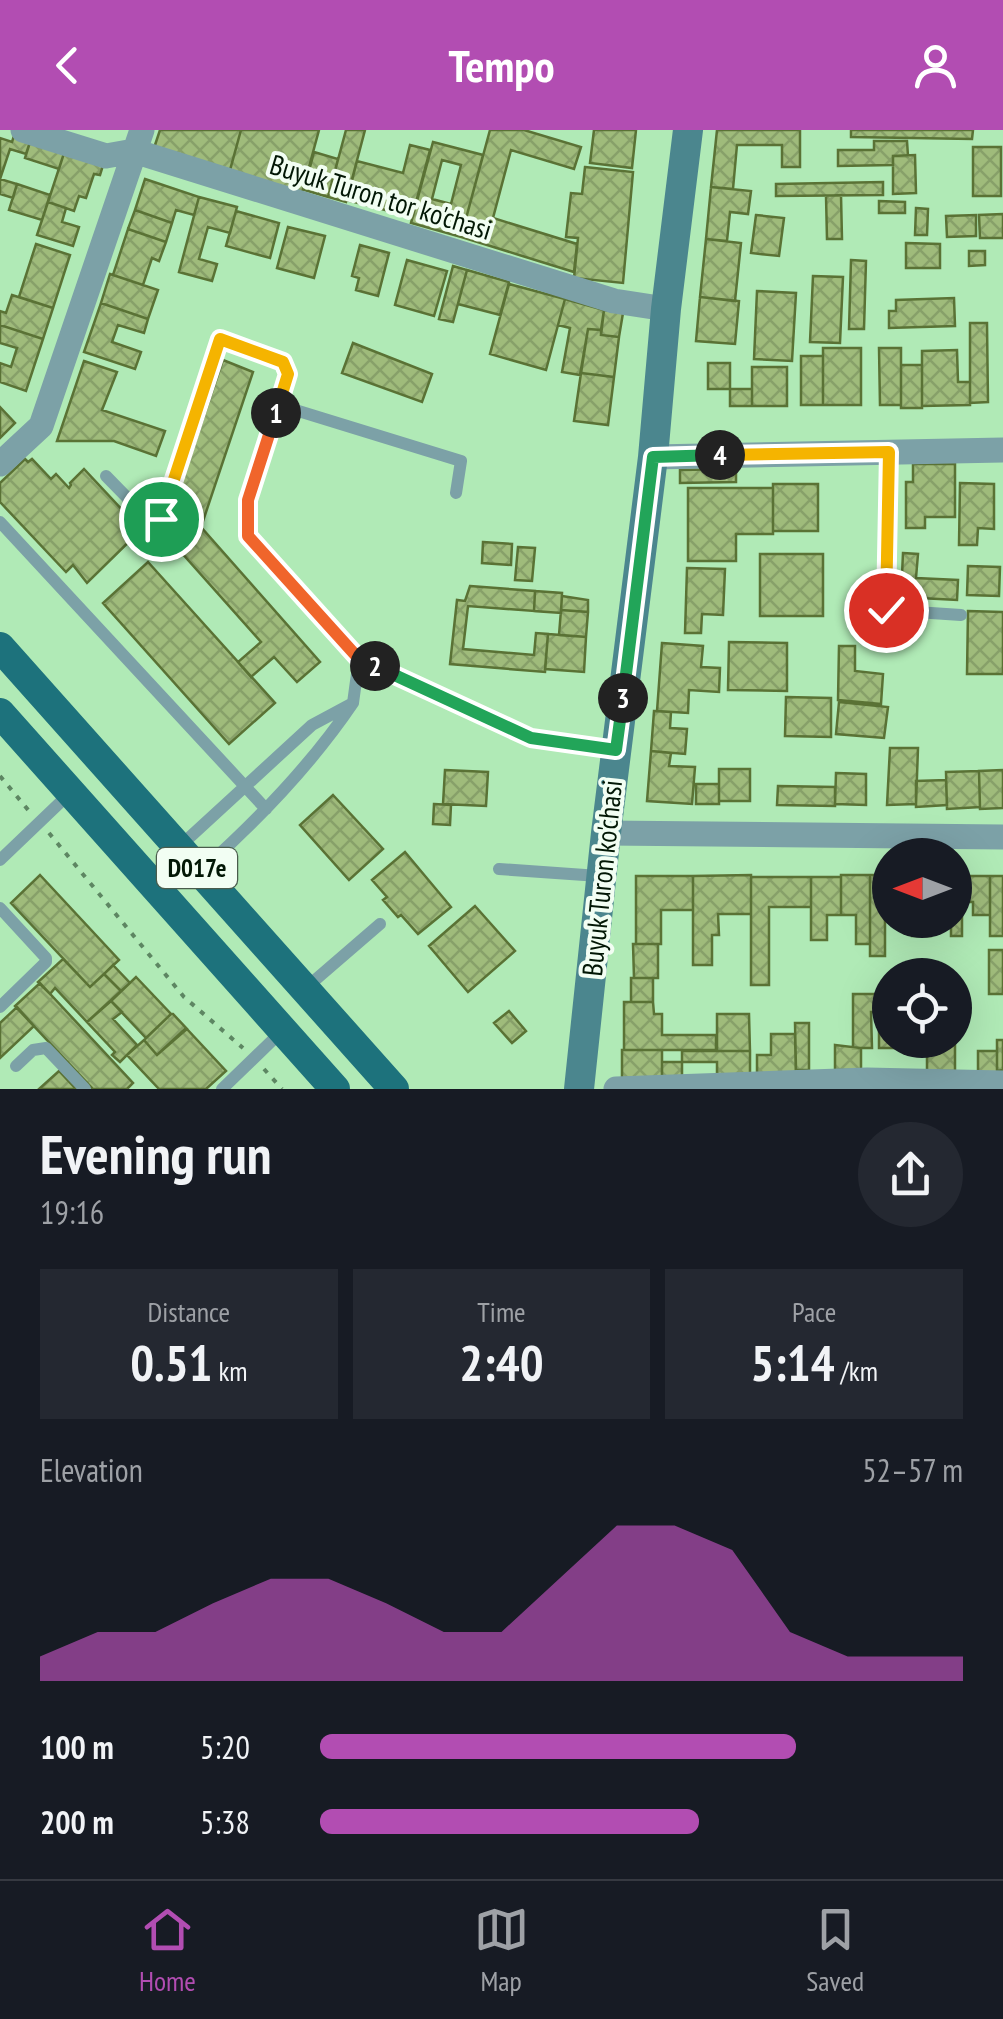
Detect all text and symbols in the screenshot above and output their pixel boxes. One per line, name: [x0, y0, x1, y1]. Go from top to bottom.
text: Tempo: [449, 36, 554, 94]
icon: back: [40, 38, 95, 93]
icon: person: [908, 38, 963, 93]
street label: Buyuk Turon tor ko'chasi: [266, 145, 497, 248]
pin: 1: [251, 388, 301, 438]
text: 1: [269, 394, 283, 431]
pin: 4: [695, 430, 745, 480]
text: 4: [713, 436, 727, 473]
pin: [119, 477, 204, 562]
icon: arrive: [134, 492, 189, 547]
pin: [844, 568, 929, 653]
icon: check: [859, 583, 914, 638]
pin: 2: [350, 641, 400, 691]
text: 2: [368, 647, 382, 684]
pin: 3: [598, 673, 648, 723]
text: 3: [616, 679, 630, 716]
street label: Buyuk Turon ko'chasi: [573, 778, 630, 978]
north arrow: [872, 838, 972, 938]
map controls: [872, 838, 972, 1058]
road number: D017e: [157, 848, 237, 888]
button: locate: [872, 958, 972, 1058]
text: Evening run: [40, 1118, 272, 1189]
button: share: [858, 1122, 963, 1227]
text: 19:16: [40, 1191, 104, 1233]
text: Distance: [148, 1293, 230, 1330]
text: Time: [477, 1293, 526, 1330]
text: Pace: [792, 1293, 836, 1330]
text: 0.51: [130, 1330, 212, 1395]
text: 2:40: [459, 1330, 544, 1395]
text: 5:14: [750, 1330, 835, 1395]
text: km: [212, 1352, 248, 1389]
text: /km: [835, 1352, 878, 1389]
text: Elevation: [40, 1449, 143, 1491]
text: 52–57 m: [862, 1449, 963, 1491]
text: 100 m: [40, 1726, 114, 1768]
text: 5:20: [200, 1726, 250, 1768]
text: 200 m: [40, 1801, 114, 1843]
text: 5:38: [200, 1801, 250, 1843]
tab: Home: [139, 1902, 196, 1999]
tab: Map: [474, 1902, 529, 1999]
tab: Saved: [806, 1902, 864, 1999]

